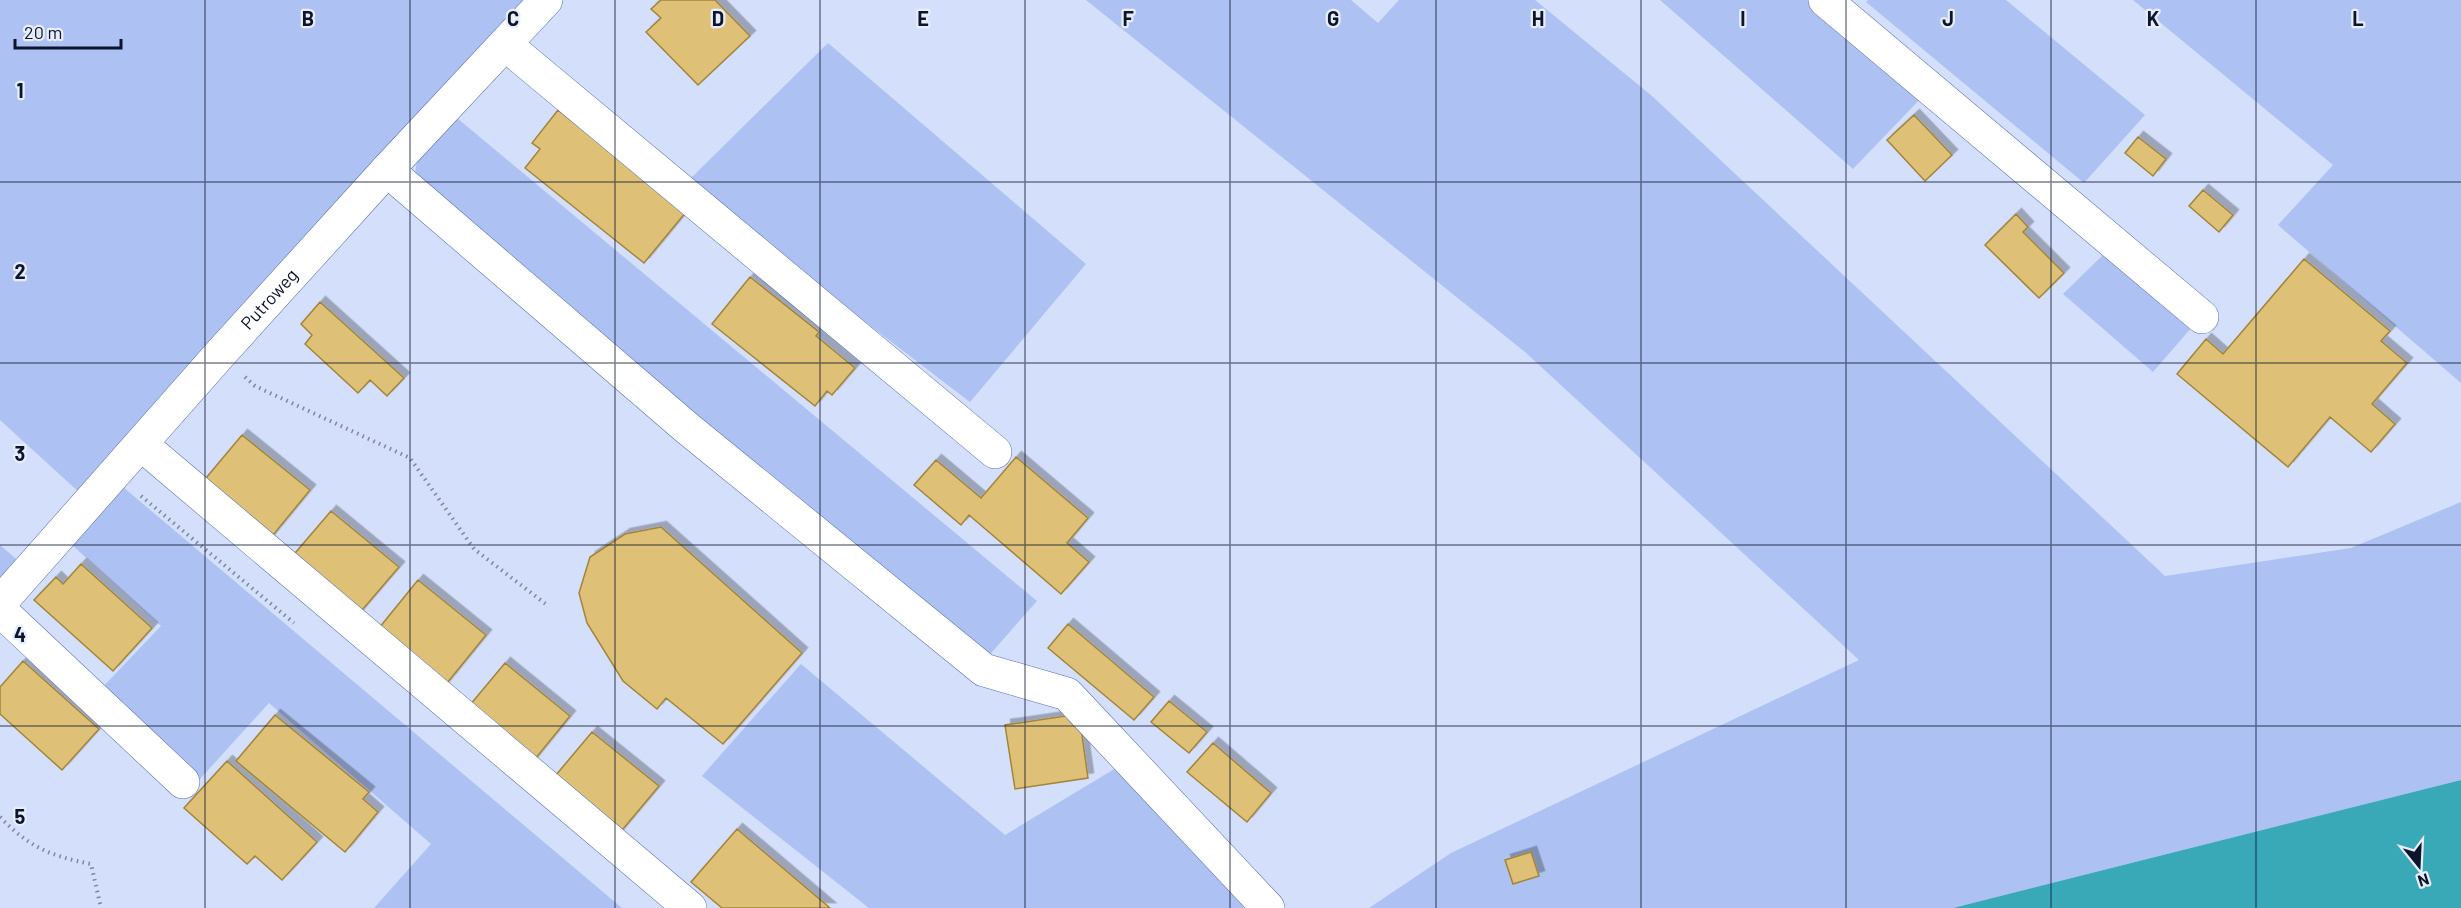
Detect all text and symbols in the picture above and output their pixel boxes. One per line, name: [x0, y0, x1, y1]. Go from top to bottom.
text: B: [302, 6, 314, 30]
text: C: [507, 6, 519, 30]
text: D: [712, 6, 724, 30]
text: E: [917, 6, 929, 30]
text: F: [1122, 6, 1134, 30]
text: G: [1327, 6, 1339, 30]
text: H: [1532, 6, 1544, 30]
text: I: [1740, 6, 1746, 30]
text: J: [1942, 6, 1954, 30]
text: K: [2147, 6, 2160, 30]
text: L: [2352, 6, 2364, 30]
scale bar: [15, 12, 122, 50]
text: 20 m: [24, 21, 62, 43]
text: 1: [16, 78, 24, 102]
text: 2: [14, 259, 26, 283]
street label: Putroweg: [236, 264, 302, 334]
text: 3: [15, 441, 25, 465]
text: 4: [14, 622, 26, 646]
text: 5: [15, 804, 26, 828]
north arrow: [2389, 836, 2449, 896]
text: N: [2416, 870, 2432, 891]

